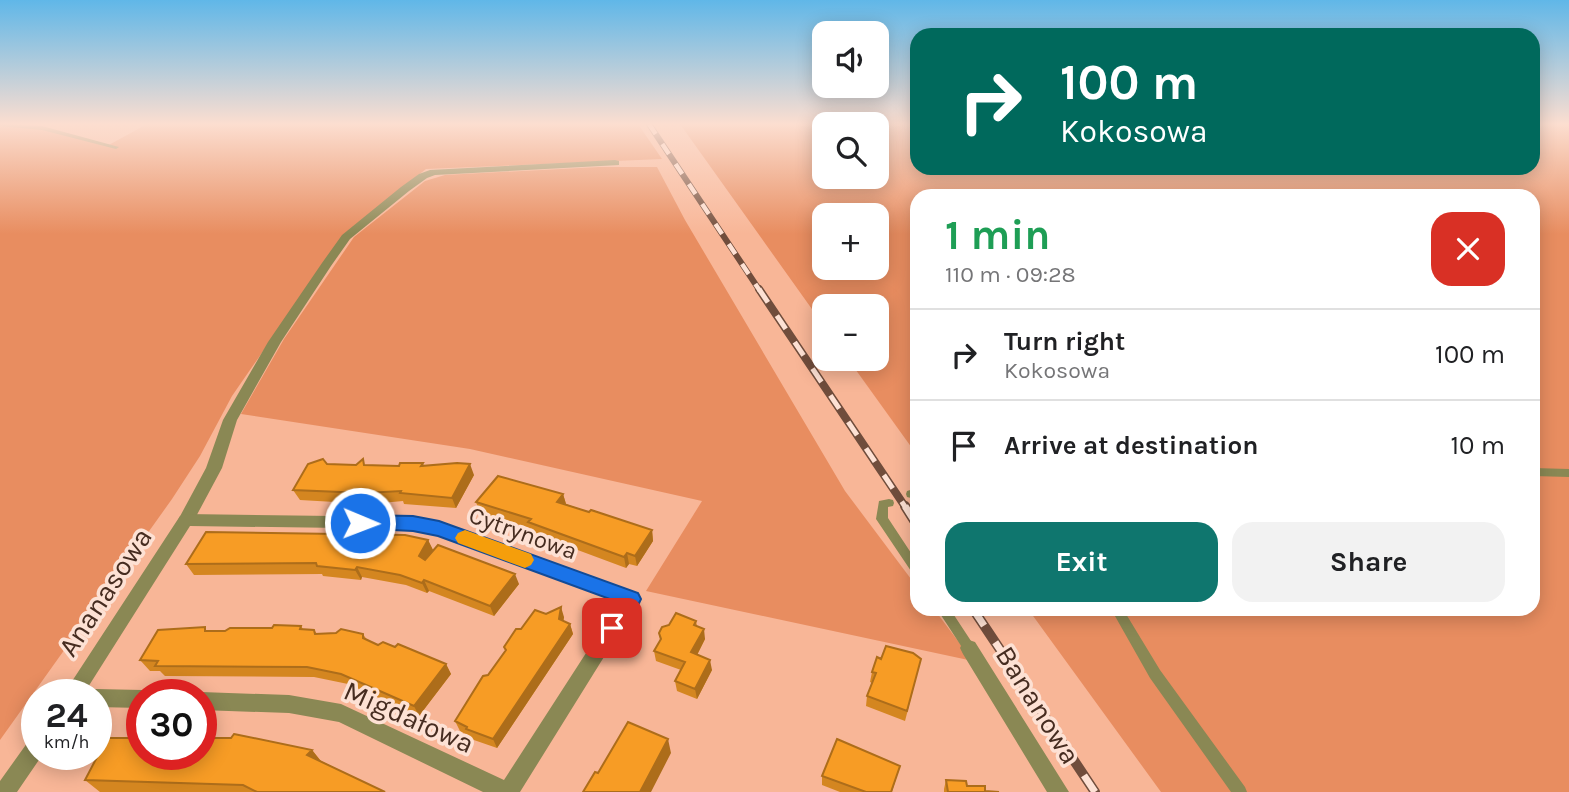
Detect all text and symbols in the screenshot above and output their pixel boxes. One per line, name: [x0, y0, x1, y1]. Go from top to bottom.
map controls: [812, 21, 889, 371]
button: sound: [812, 21, 889, 98]
text: 100 m: [1060, 54, 1198, 111]
icon: right: [945, 56, 1036, 147]
button: search: [812, 112, 889, 189]
text: Kokosowa: [1060, 113, 1208, 150]
button: +: [812, 203, 889, 280]
text: 1 min: [945, 210, 1050, 260]
button: close: [1431, 212, 1505, 286]
text: 110 m · 09:28: [945, 261, 1076, 288]
button: −: [812, 294, 889, 371]
text: Turn right: [1004, 326, 1125, 357]
icon: right: [945, 336, 983, 374]
text: 100 m: [1435, 339, 1505, 370]
text: Kokosowa: [1004, 357, 1110, 384]
icon: arrive: [945, 427, 983, 465]
text: Arrive at destination: [1004, 430, 1258, 461]
text: 10 m: [1450, 430, 1505, 461]
position arrow: [323, 486, 397, 560]
street label: Cytrynowa: [465, 501, 581, 565]
street label: Ananasowa: [51, 522, 159, 662]
button: Exit: [945, 522, 1218, 602]
button: Share: [1232, 522, 1505, 602]
pin: [582, 598, 642, 658]
icon: arrive: [593, 609, 631, 647]
street label: Bananowa: [989, 640, 1087, 770]
street label: Migdałowa: [339, 674, 479, 760]
speed limit sign: 30: [126, 679, 217, 770]
text: 24: [46, 695, 88, 736]
text: km/h: [44, 731, 89, 753]

